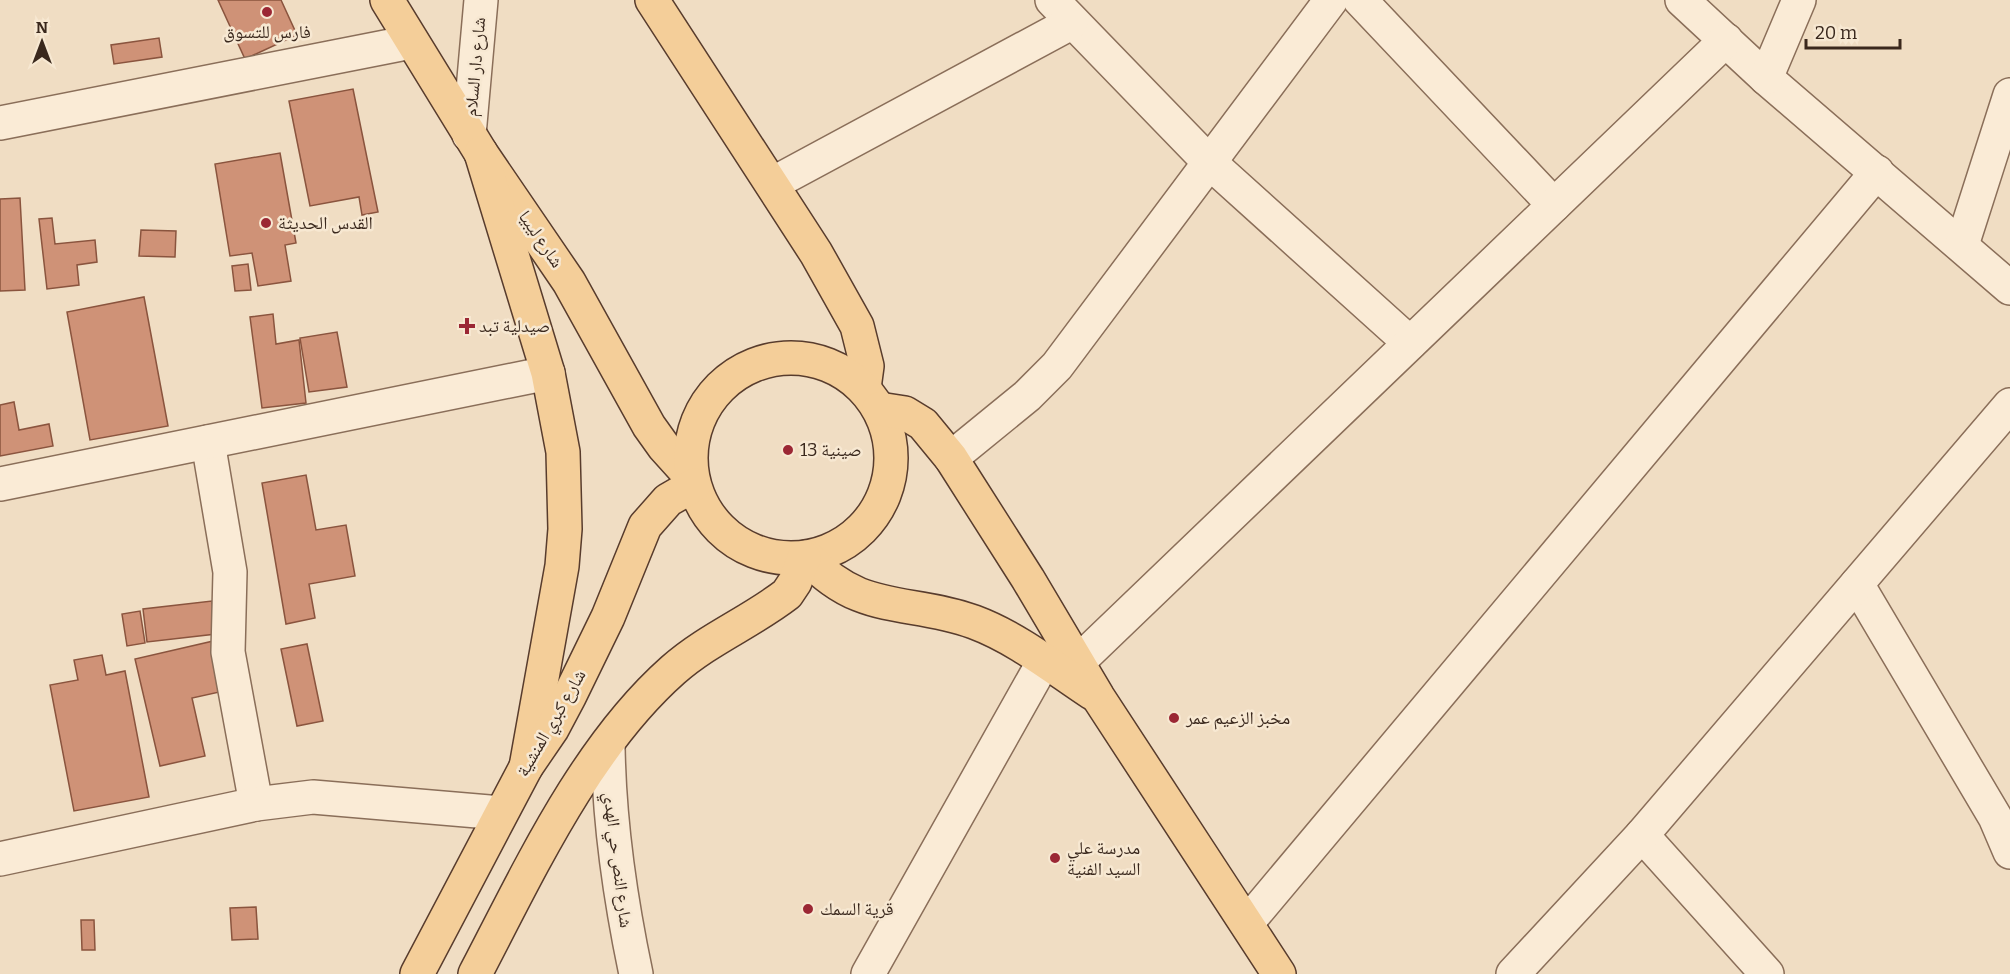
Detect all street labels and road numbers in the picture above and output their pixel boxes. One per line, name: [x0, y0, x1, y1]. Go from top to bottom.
street label: شارع دار السلام: [460, 16, 491, 118]
street label: شارع ليبيا: [514, 206, 568, 272]
street label: شارع كبري المنشية: [512, 666, 594, 782]
street label: شارع النص حي الهدي: [595, 791, 637, 930]

